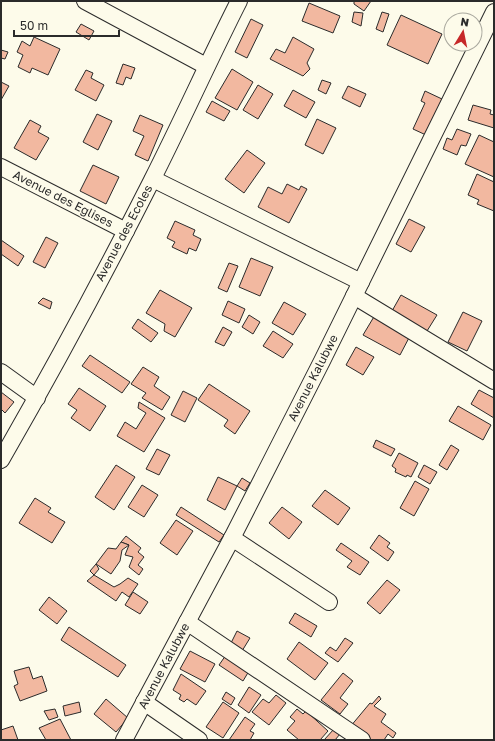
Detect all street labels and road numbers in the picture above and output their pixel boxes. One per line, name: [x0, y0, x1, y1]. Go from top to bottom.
street label: Avenue des Eglises: [11, 167, 116, 230]
street label: Avenue des Ecoles: [92, 182, 155, 284]
street label: Avenue Kalubwe: [284, 332, 341, 424]
street label: Avenue Kalubwe: [135, 620, 193, 711]

